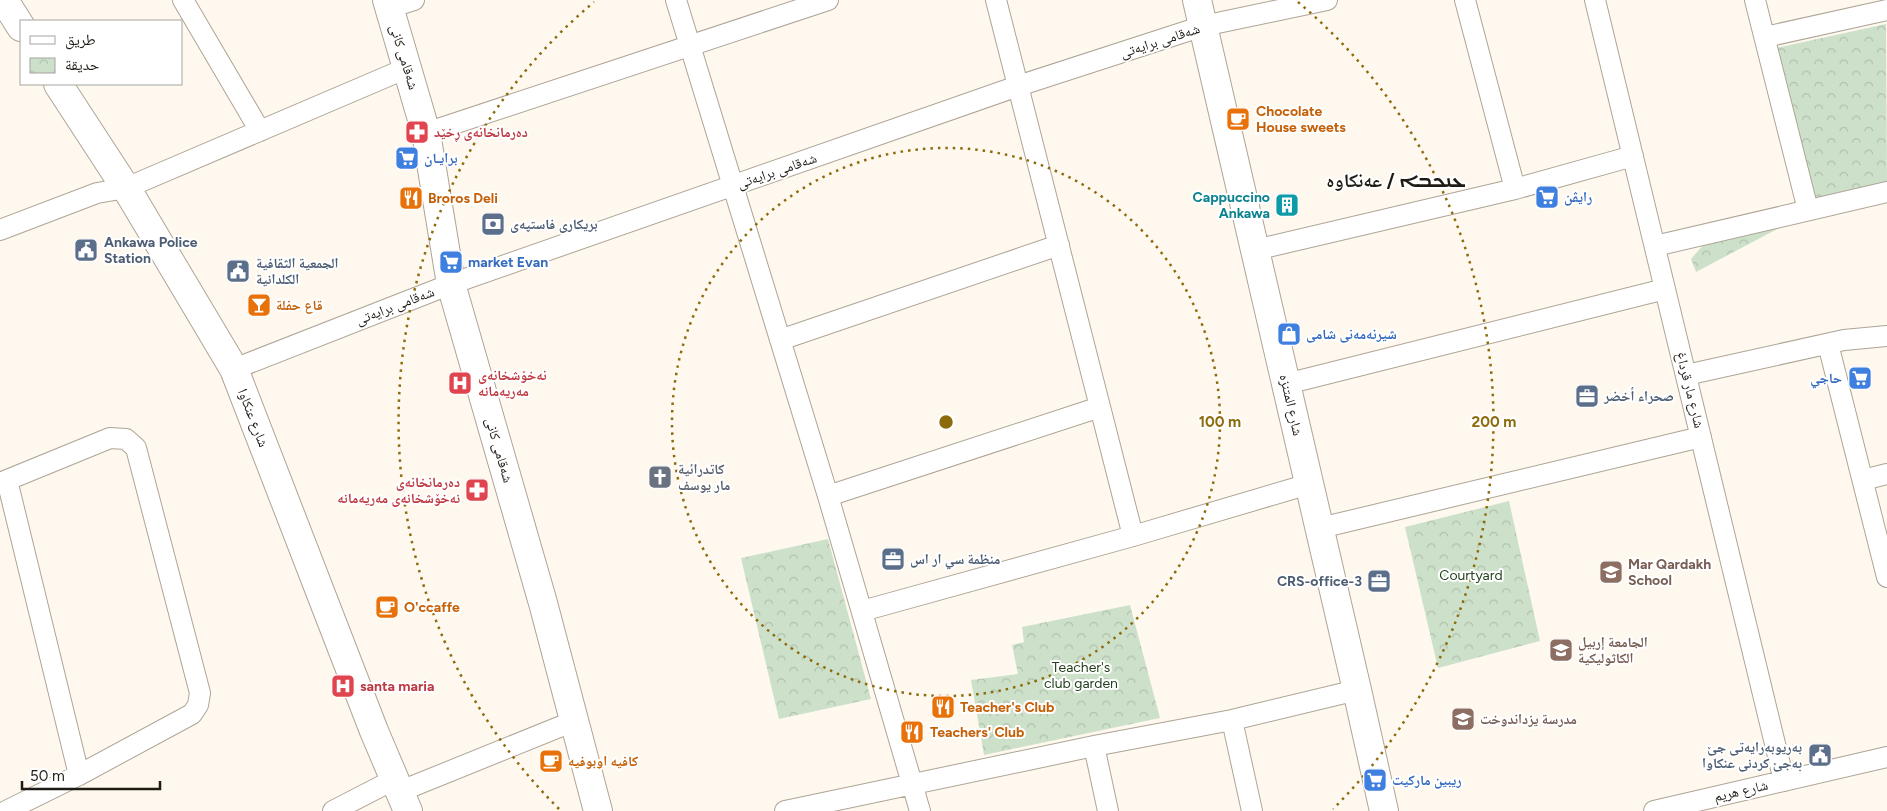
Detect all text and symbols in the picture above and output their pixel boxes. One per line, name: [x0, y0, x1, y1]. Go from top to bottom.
legend: [20, 20, 182, 85]
street label: شەقامی برایەتی: [1118, 20, 1202, 62]
street label: شەقامی کانی: [386, 22, 422, 92]
text: طريق: [65, 31, 96, 50]
text: حديقة: [65, 56, 100, 74]
place label: Chocolate House sweets: [1256, 103, 1346, 136]
cafe icon: Chocolate House sweets: [1225, 106, 1251, 132]
pharmacy icon: دەرمانخانەی ڕخێد: [404, 119, 430, 145]
place label: دەرمانخانەی ڕخێد: [434, 124, 528, 143]
supermarket icon: برایـان: [394, 145, 420, 171]
street label: شەقامی برایەتی: [735, 149, 819, 193]
place label: برایـان: [424, 150, 458, 167]
district label: ܥܢܟܒܐ / عەنکاوە: [1326, 169, 1466, 192]
supermarket icon: رایڤن: [1534, 184, 1560, 210]
restaurant icon: Broros Deli: [398, 185, 424, 211]
place label: Cappuccino Ankawa: [1193, 189, 1270, 222]
place label: رایڤن: [1564, 189, 1592, 206]
place label: Broros Deli: [428, 190, 498, 207]
building icon: Cappuccino Ankawa: [1274, 192, 1300, 218]
bank icon: بریکاری فاستپەی: [480, 211, 506, 237]
place label: بریکاری فاستپەی: [510, 216, 598, 233]
place label: Ankawa Police Station: [104, 234, 198, 267]
public building icon: Ankawa Police Station: [73, 237, 99, 263]
supermarket icon: market Evan: [438, 249, 464, 275]
place label: market Evan: [468, 254, 548, 271]
place label: الجمعية الثقافية الكلدانية: [256, 255, 339, 288]
public building icon: الجمعية الثقافية الكلدانية: [225, 258, 251, 284]
street label: شەقامی برایەتی: [353, 283, 437, 329]
bar icon: قاع حفلة: [246, 292, 272, 318]
place label: قاع حفلة: [276, 297, 323, 314]
shop icon: شیرنەمەنی شامی: [1276, 321, 1302, 347]
place label: شیرنەمەنی شامی: [1306, 326, 1397, 343]
street label: شارع مار قرداغ: [1671, 350, 1708, 430]
supermarket icon: حاجي: [1847, 365, 1873, 391]
place label: نەخۆشخانەی مەریەمانە: [478, 367, 547, 400]
hospital icon: نەخۆشخانەی مەریەمانە: [447, 370, 473, 396]
place label: حاجي: [1810, 370, 1842, 389]
street label: شارع المتنزه: [1275, 373, 1306, 438]
office icon: صحراء أخضر: [1574, 383, 1600, 409]
street label: شارع عنكاوا: [233, 386, 272, 450]
place label: صحراء أخضر: [1603, 387, 1674, 405]
centre of rings: [937, 413, 955, 431]
text: 100 m: [1199, 413, 1241, 431]
text: 200 m: [1472, 413, 1516, 431]
street label: شەقامی کانی: [482, 415, 516, 485]
place label: كاتدرائية مار يوسف: [678, 461, 730, 494]
church icon: كاتدرائية مار يوسف: [647, 464, 673, 490]
place label: دەرمانخانەی نەخۆشخانەی مەریەمانە: [337, 474, 460, 507]
pharmacy icon: دەرمانخانەی نەخۆشخانەی مەریەمانە: [464, 477, 490, 503]
office icon: منظمة سي ار اس: [880, 546, 906, 572]
place label: منظمة سي ار اس: [910, 551, 1000, 570]
place label: Mar Qardakh School: [1628, 556, 1711, 589]
school or university icon: Mar Qardakh School: [1598, 559, 1624, 585]
park label: Courtyard: [1439, 567, 1503, 584]
office icon: CRS-office-3: [1366, 568, 1392, 594]
place label: CRS-office-3: [1277, 573, 1362, 590]
cafe icon: O'ccaffe: [374, 594, 400, 620]
place label: O'ccaffe: [404, 599, 460, 616]
place label: الجامعة إربيل الكاثوليكية: [1578, 634, 1648, 667]
school or university icon: الجامعة إربيل الكاثوليكية: [1548, 637, 1574, 663]
park label: Teacher's club garden: [1044, 659, 1118, 692]
hospital icon: santa maria: [330, 673, 356, 699]
place label: santa maria: [360, 678, 434, 695]
restaurant icon: Teacher's Club: [930, 694, 956, 720]
place label: Teacher's Club: [960, 699, 1054, 716]
school or university icon: مدرسة يزداندوخت: [1450, 706, 1476, 732]
place label: مدرسة يزداندوخت: [1480, 711, 1577, 728]
restaurant icon: Teachers' Club: [899, 719, 925, 745]
place label: Teachers' Club: [930, 724, 1024, 741]
place label: بەریوبەرایەتی جێ بەجێ کردنی عنکاوا: [1702, 739, 1802, 772]
public building icon: بەریوبەرایەتی جێ بەجێ کردنی عنکاوا: [1807, 742, 1833, 768]
cafe icon: كافيه اوبوفيه: [538, 748, 564, 774]
place label: كافيه اوبوفيه: [568, 753, 638, 770]
scale bar: [22, 758, 160, 790]
text: 50 m: [30, 767, 65, 785]
supermarket icon: ريبين ماركيت: [1362, 767, 1388, 793]
place label: ريبين ماركيت: [1392, 772, 1462, 789]
street label: شارع هريم: [1712, 777, 1770, 806]

